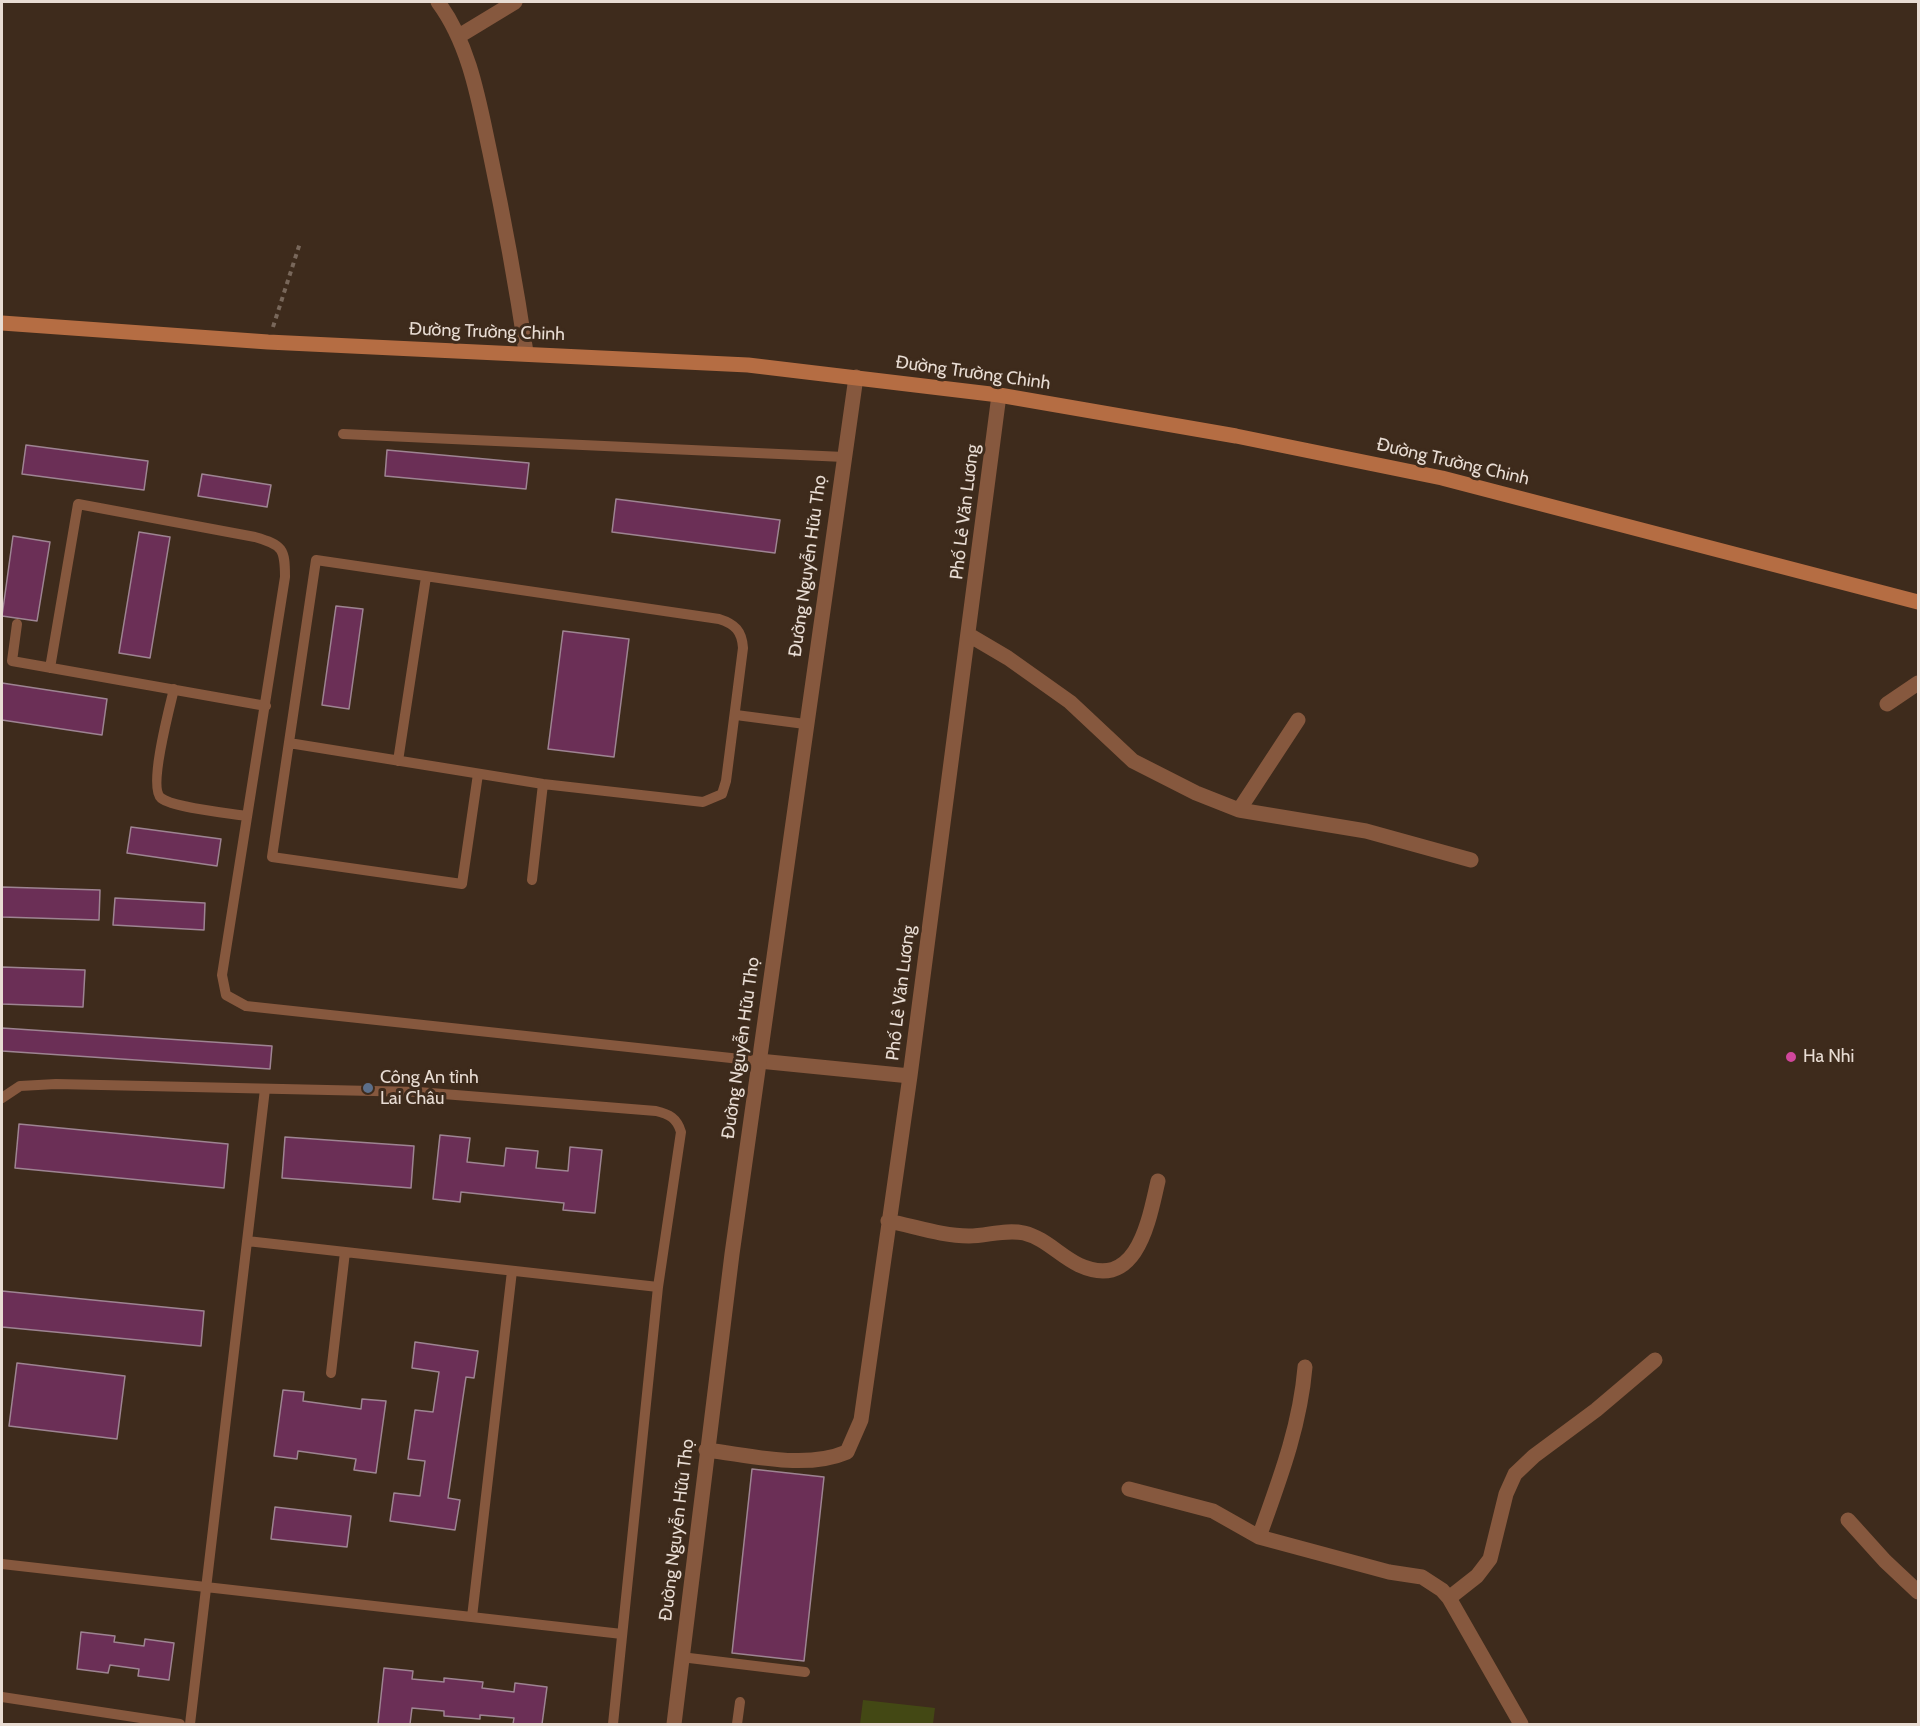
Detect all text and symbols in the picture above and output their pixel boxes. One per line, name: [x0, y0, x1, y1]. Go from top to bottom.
street label: Đường Trường Chinh: [409, 318, 565, 346]
street label: Đường Trường Chinh: [894, 351, 1052, 395]
street label: Đường Trường Chinh: [1375, 434, 1531, 490]
street label: Phố Lê Văn Lương: [946, 443, 984, 581]
street label: Đường Nguyễn Hữu Thọ: [785, 474, 831, 658]
street label: Phố Lê Văn Lương: [882, 924, 920, 1062]
street label: Đường Nguyễn Hữu Thọ: [718, 956, 764, 1140]
place label: Ha Nhi: [1803, 1046, 1854, 1068]
marker: Ha Nhi: [1784, 1050, 1798, 1064]
place label: Công An tỉnh Lai Châu: [380, 1067, 479, 1110]
marker: Công An tỉnh Lai Châu: [361, 1081, 375, 1095]
street label: Đường Nguyễn Hữu Thọ: [655, 1438, 699, 1622]

